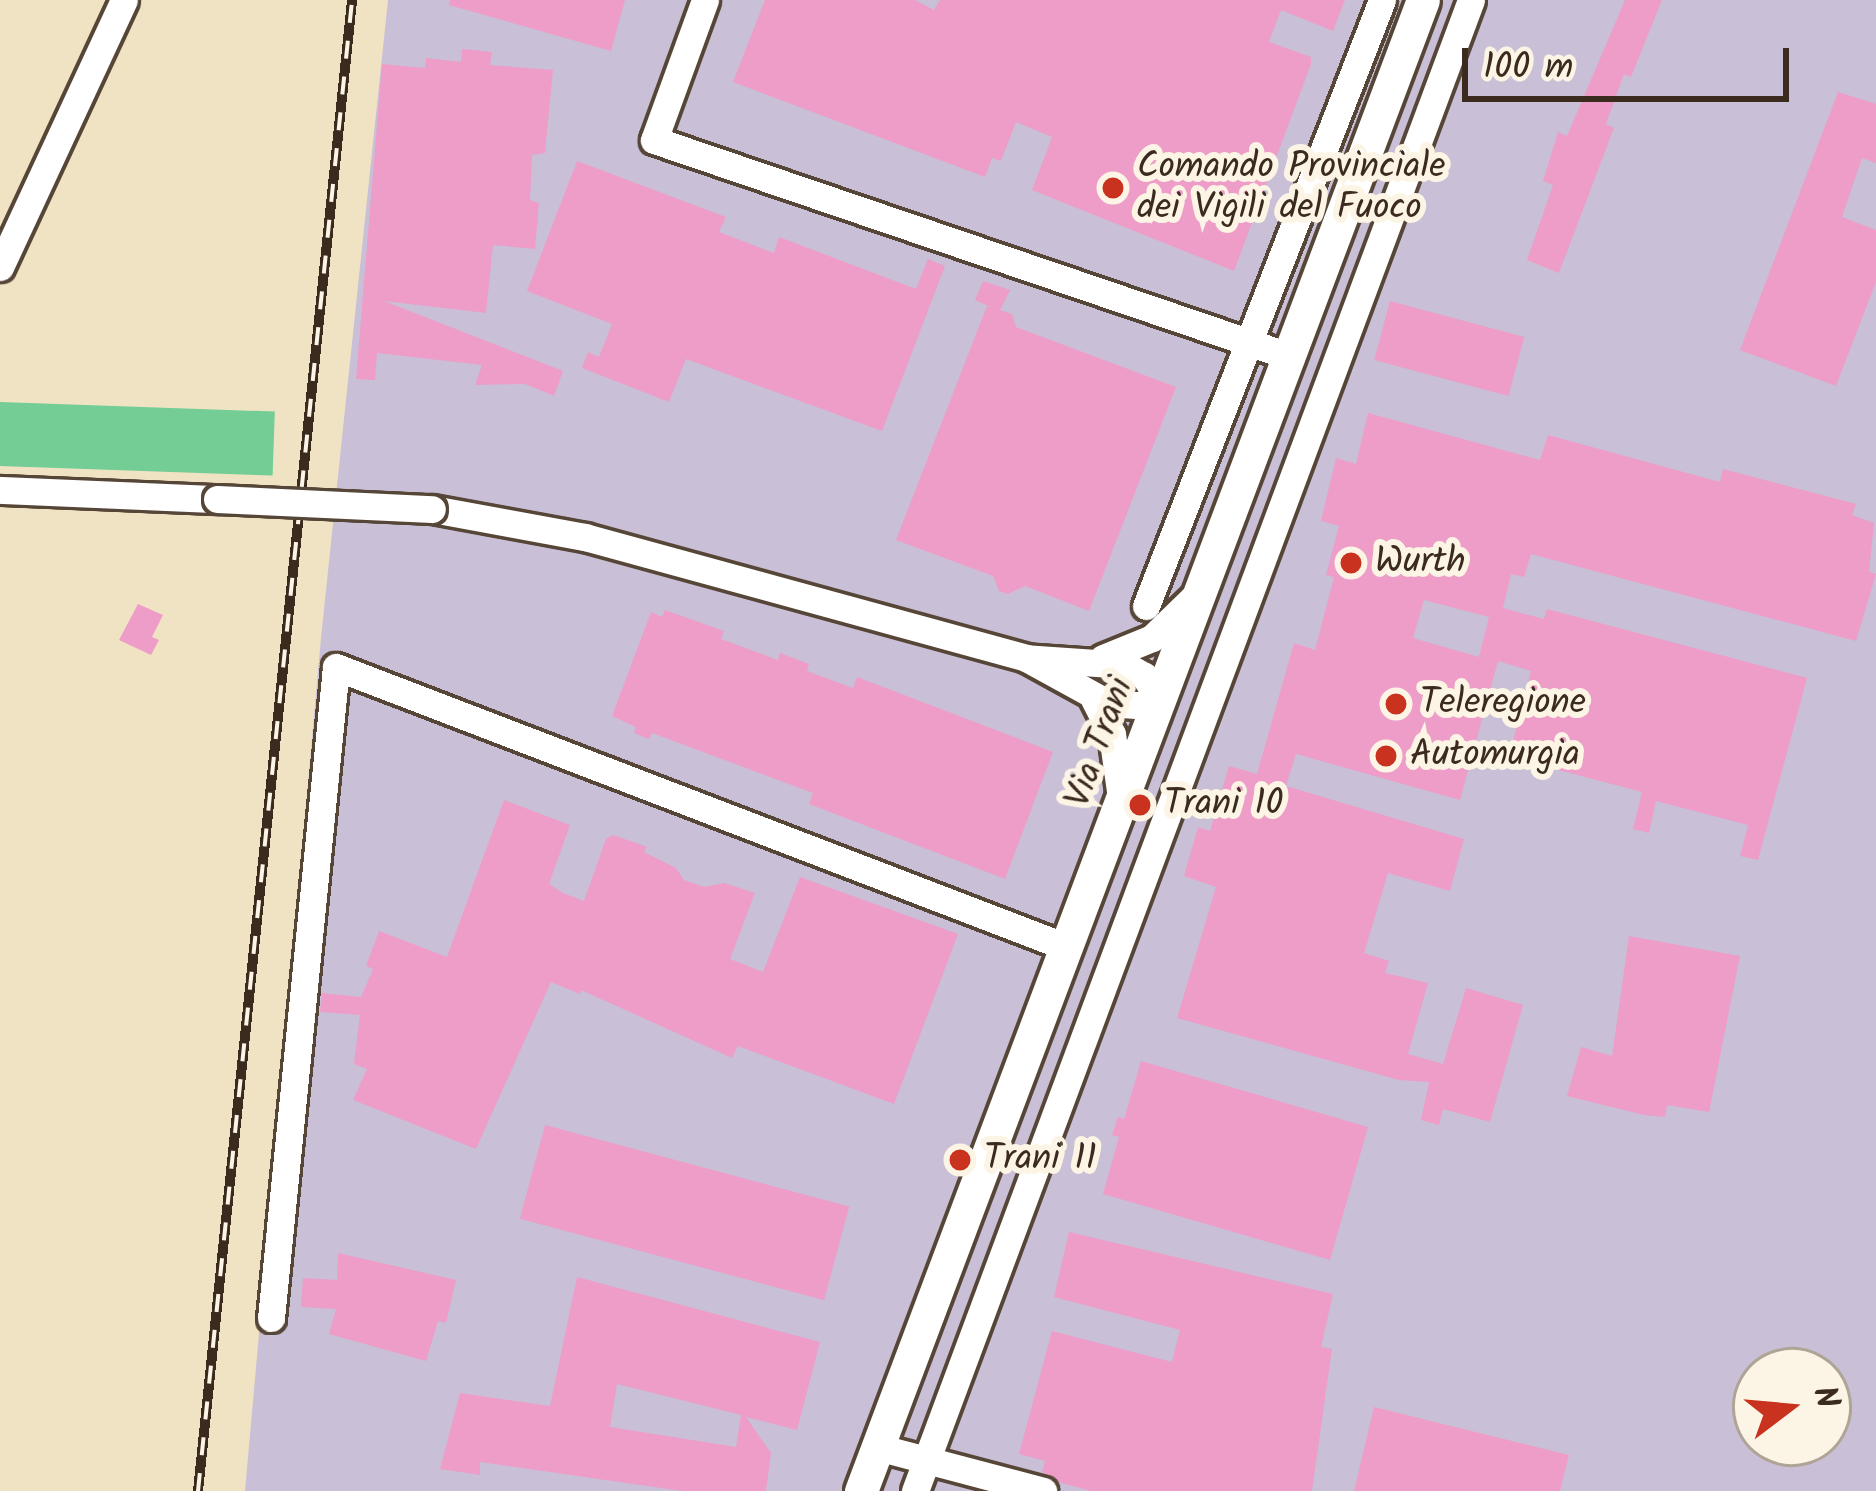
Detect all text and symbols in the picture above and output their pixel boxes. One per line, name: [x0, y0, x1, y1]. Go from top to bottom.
scale bar: [1468, 24, 1795, 98]
text: 100 m: [1483, 40, 1573, 97]
place label: Comando Provinciale dei Vigili del Fuoco: [1137, 145, 1446, 230]
marker: Comando Provinciale dei Vigili del Fuoco: [1100, 175, 1126, 201]
place label: Wurth: [1375, 541, 1466, 585]
marker: Wurth: [1338, 550, 1364, 576]
street label: Via Trani: [1058, 672, 1144, 814]
place label: Teleregione: [1420, 682, 1586, 726]
marker: Teleregione: [1383, 691, 1409, 717]
place label: Automurgia: [1410, 734, 1580, 778]
marker: Automurgia: [1373, 743, 1399, 769]
place label: Trani 10: [1164, 783, 1284, 827]
marker: Trani 10: [1127, 792, 1153, 818]
place label: Trani 11: [984, 1138, 1097, 1182]
marker: Trani 11: [947, 1147, 973, 1173]
north arrow: [1732, 1347, 1852, 1467]
text: N: [1796, 1380, 1853, 1415]

